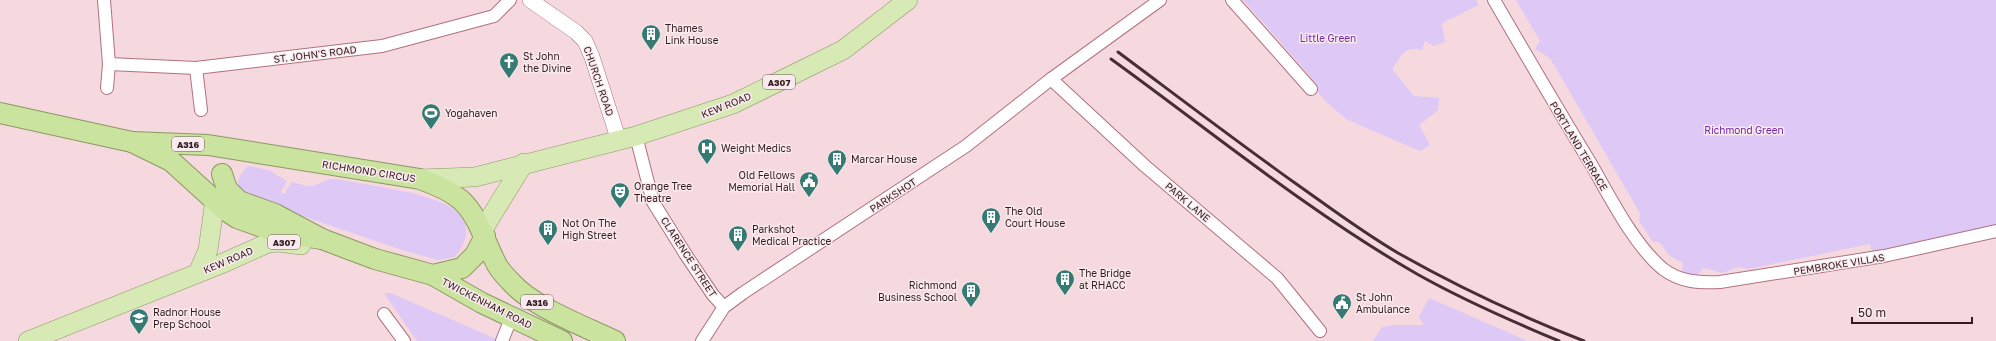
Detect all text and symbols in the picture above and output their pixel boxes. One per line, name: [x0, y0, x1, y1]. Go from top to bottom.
place label: Thames Link House: [665, 22, 719, 46]
building icon: Thames Link House: [640, 23, 662, 51]
park label: Little Green: [1300, 32, 1356, 44]
street label: ST. JOHN'S ROAD: [273, 43, 357, 65]
street label: CHURCH ROAD: [581, 44, 617, 118]
place label: St John the Divine: [523, 50, 572, 74]
church icon: St John the Divine: [498, 51, 520, 79]
road number: A307: [763, 75, 795, 89]
street label: KEW ROAD: [699, 90, 753, 120]
street label: PORTLAND TERRACE: [1548, 99, 1610, 193]
sports icon: Yogahaven: [420, 102, 442, 130]
place label: Yogahaven: [445, 107, 497, 119]
park label: Richmond Green: [1704, 124, 1784, 136]
road number: A316: [172, 137, 204, 151]
hospital icon: Weight Medics: [696, 137, 718, 165]
place label: Weight Medics: [721, 142, 791, 154]
building icon: Marcar House: [826, 148, 848, 176]
place label: Marcar House: [851, 153, 917, 165]
street label: RICHMOND CIRCUS: [321, 158, 417, 184]
place label: Old Fellows Memorial Hall: [728, 169, 795, 193]
public building icon: Old Fellows Memorial Hall: [798, 170, 820, 198]
street label: PARKSHOT: [867, 175, 919, 215]
place label: Orange Tree Theatre: [634, 180, 692, 204]
street label: PARK LANE: [1163, 180, 1213, 224]
theatre icon: Orange Tree Theatre: [609, 181, 631, 209]
place label: The Old Court House: [1005, 205, 1065, 229]
building icon: The Old Court House: [980, 206, 1002, 234]
street label: CLARENCE STREET: [659, 215, 719, 299]
place label: Not On The High Street: [562, 217, 617, 241]
building icon: Not On The High Street: [537, 218, 559, 246]
place label: Parkshot Medical Practice: [752, 223, 832, 247]
building icon: Parkshot Medical Practice: [727, 224, 749, 252]
road number: A307: [268, 235, 300, 249]
street label: KEW ROAD: [201, 244, 255, 276]
street label: PEMBROKE VILLAS: [1793, 251, 1885, 277]
place label: The Bridge at RHACC: [1079, 267, 1131, 291]
building icon: The Bridge at RHACC: [1054, 268, 1076, 296]
street label: TWICKENHAM ROAD: [440, 275, 534, 331]
place label: Richmond Business School: [878, 279, 957, 303]
building icon: Richmond Business School: [960, 280, 982, 308]
place label: St John Ambulance: [1356, 291, 1410, 315]
public building icon: St John Ambulance: [1331, 292, 1353, 320]
road number: A316: [521, 295, 553, 309]
scale bar: [1852, 299, 1972, 325]
text: 50 m: [1858, 305, 1886, 320]
place label: Radnor House Prep School: [153, 306, 221, 330]
school or university icon: Radnor House Prep School: [128, 307, 150, 335]

